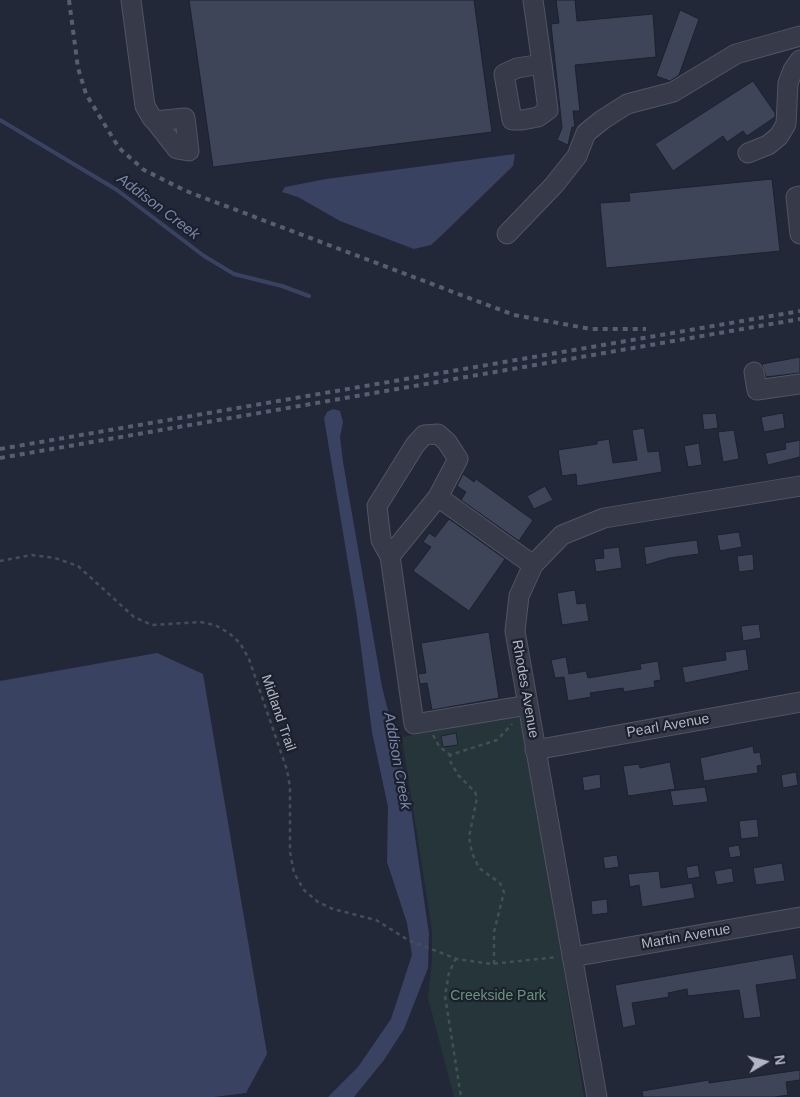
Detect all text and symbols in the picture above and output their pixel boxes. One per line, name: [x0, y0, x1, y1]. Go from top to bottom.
water label: Addison Creek: [113, 170, 203, 244]
street label: Rhodes Avenue: [508, 639, 542, 739]
street label: Midland Trail: [257, 673, 299, 753]
street label: Pearl Avenue: [625, 710, 711, 742]
water label: Addison Creek: [380, 711, 414, 811]
street label: Martin Avenue: [640, 921, 732, 953]
park label: Creekside Park: [450, 988, 546, 1004]
north arrow: [740, 1037, 790, 1087]
text: N: [771, 1054, 788, 1066]

